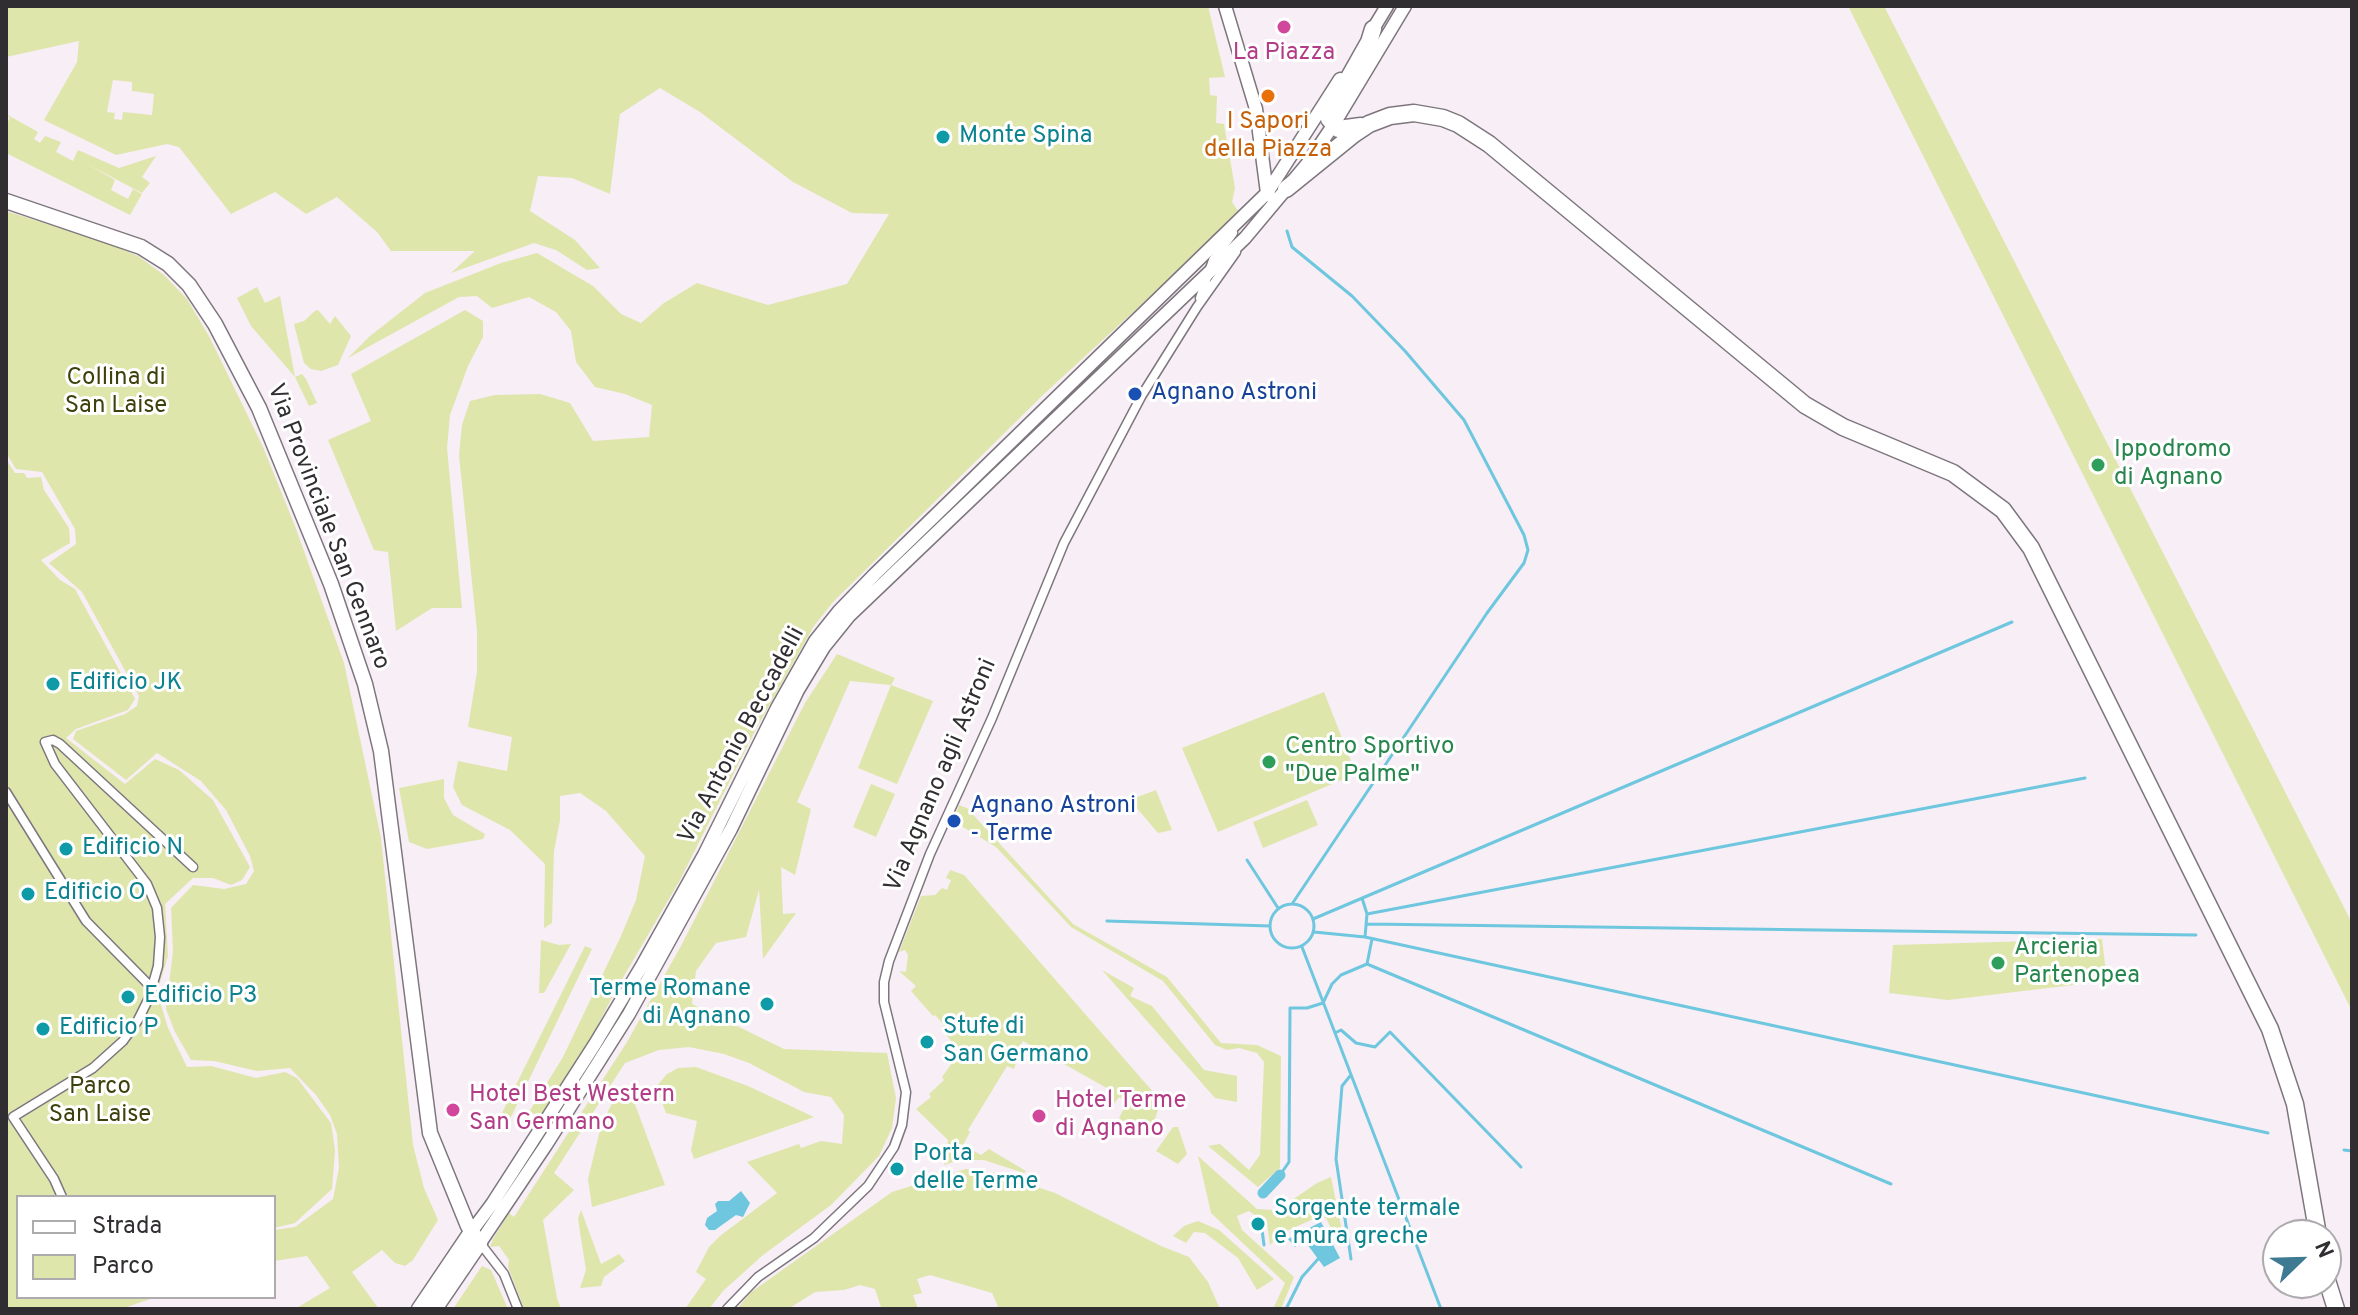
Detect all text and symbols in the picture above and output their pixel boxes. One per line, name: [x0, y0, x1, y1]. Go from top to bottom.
marker: La Piazza: [1275, 18, 1293, 36]
place label: La Piazza: [1233, 40, 1335, 68]
marker: I Sapori della Piazza: [1259, 87, 1277, 105]
place label: I Sapori della Piazza: [1204, 109, 1332, 165]
place label: Monte Spina: [959, 123, 1092, 151]
marker: Monte Spina: [934, 128, 952, 146]
park label: Collina di San Laise: [65, 365, 167, 421]
street label: Via Provinciale San Gennaro: [259, 380, 395, 674]
place label: Agnano Astroni: [1151, 380, 1317, 408]
marker: Agnano Astroni: [1126, 385, 1144, 403]
place label: Ippodromo di Agnano: [2114, 437, 2232, 493]
marker: Ippodromo di Agnano: [2089, 456, 2107, 474]
street label: Via Antonio Beccadelli: [674, 623, 812, 849]
street label: Via Agnano agli Astroni: [880, 655, 1004, 897]
place label: Edificio JK: [69, 670, 182, 698]
marker: Edificio JK: [44, 675, 62, 693]
place label: Centro Sportivo "Due Palme": [1285, 734, 1454, 790]
marker: Centro Sportivo "Due Palme": [1260, 753, 1278, 771]
place label: Agnano Astroni - Terme: [970, 793, 1136, 849]
marker: Agnano Astroni - Terme: [945, 812, 963, 830]
place label: Edificio N: [82, 835, 183, 863]
marker: Edificio N: [57, 840, 75, 858]
place label: Edificio O: [44, 880, 146, 908]
marker: Edificio O: [19, 885, 37, 903]
place label: Arcieria Partenopea: [2014, 935, 2140, 991]
marker: Arcieria Partenopea: [1989, 954, 2007, 972]
place label: Terme Romane di Agnano: [589, 976, 751, 1032]
place label: Edificio P3: [144, 983, 257, 1011]
marker: Edificio P3: [119, 988, 137, 1006]
marker: Terme Romane di Agnano: [758, 995, 776, 1013]
place label: Stufe di San Germano: [943, 1014, 1089, 1070]
place label: Edificio P: [59, 1015, 158, 1043]
marker: Edificio P: [34, 1020, 52, 1038]
marker: Stufe di San Germano: [918, 1033, 936, 1051]
park label: Parco San Laise: [49, 1074, 151, 1130]
place label: Hotel Best Western San Germano: [469, 1082, 675, 1138]
place label: Hotel Terme di Agnano: [1055, 1088, 1186, 1144]
marker: Hotel Best Western San Germano: [444, 1101, 462, 1119]
marker: Hotel Terme di Agnano: [1030, 1107, 1048, 1125]
place label: Porta delle Terme: [913, 1141, 1038, 1197]
marker: Porta delle Terme: [888, 1160, 906, 1178]
legend: [16, 1195, 276, 1299]
place label: Sorgente termale e mura greche: [1274, 1196, 1461, 1252]
text: Strada: [92, 1212, 162, 1242]
marker: Sorgente termale e mura greche: [1249, 1215, 1267, 1233]
north arrow: [2262, 1219, 2342, 1299]
text: N: [2307, 1238, 2338, 1263]
text: Parco: [92, 1252, 154, 1282]

